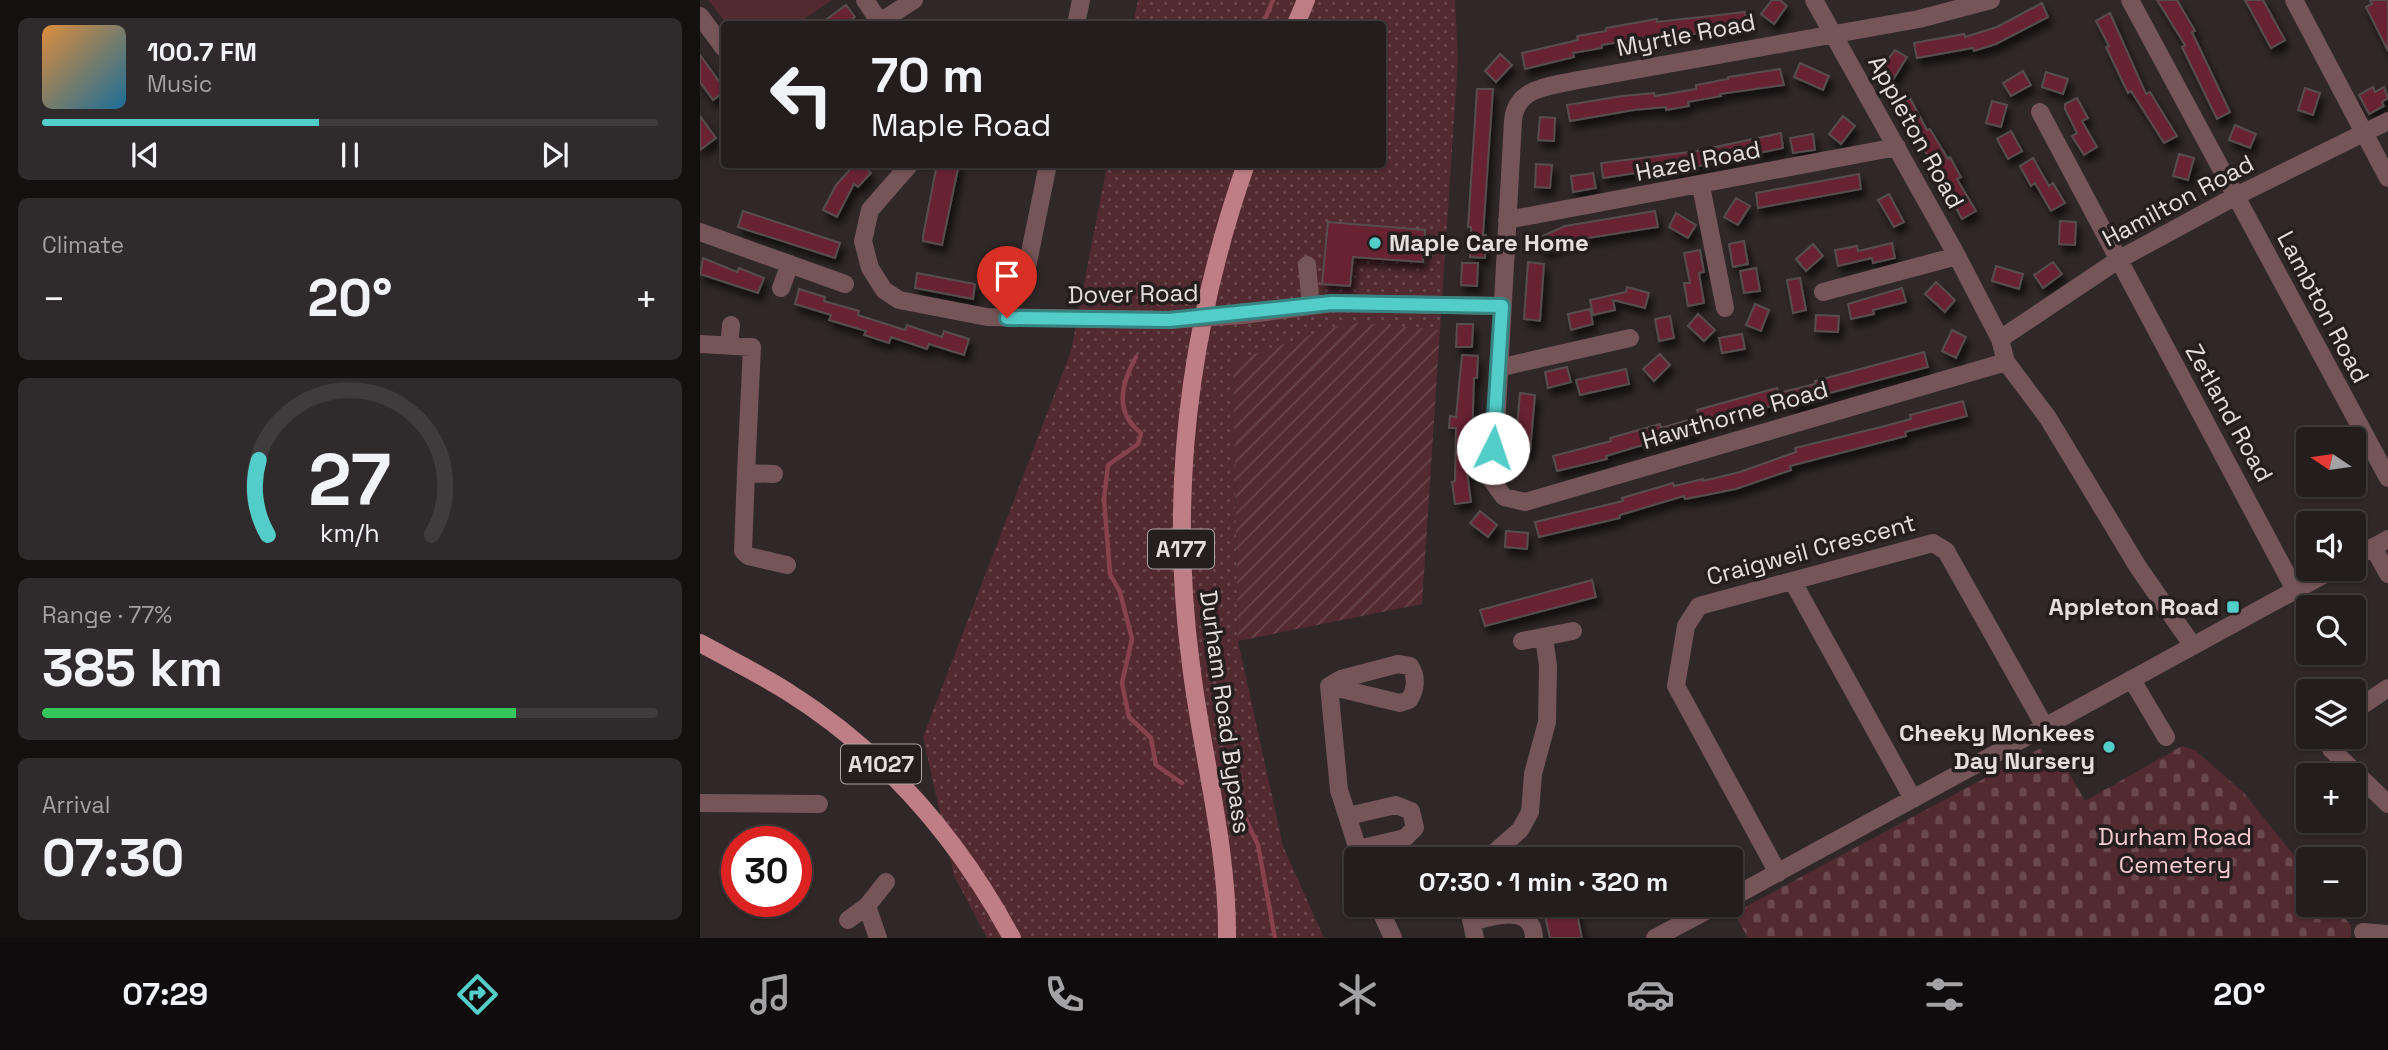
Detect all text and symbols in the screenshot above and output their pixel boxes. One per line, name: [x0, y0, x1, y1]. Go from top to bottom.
street label: Myrtle Road: [1614, 6, 1758, 63]
text: 100.7 FM: [147, 35, 257, 69]
text: 70 m: [871, 44, 984, 106]
icon: left: [756, 49, 847, 140]
street label: Appleton Road: [1861, 50, 1971, 214]
text: Music: [147, 69, 212, 99]
text: Maple Road: [871, 105, 1051, 145]
street label: Hazel Road: [1633, 133, 1763, 188]
icon: previous: [126, 136, 164, 174]
icon: pause: [331, 136, 369, 174]
icon: next: [536, 136, 574, 174]
street label: Hamilton Road: [2097, 148, 2259, 253]
street label: Lambton Road: [2270, 225, 2377, 388]
place label: Maple Care Home: [1389, 227, 1589, 258]
text: Climate: [42, 230, 124, 260]
marker: Maple Care Home: [1367, 235, 1383, 251]
pin: [977, 246, 1037, 318]
icon: arrive: [988, 257, 1026, 295]
text: 20°: [307, 265, 393, 331]
text: −: [42, 275, 66, 323]
text: +: [634, 275, 658, 323]
street label: Dover Road: [1067, 277, 1199, 310]
street label: Zetland Road: [2179, 338, 2280, 487]
street label: Hawthorne Road: [1638, 373, 1831, 456]
position arrow: [1456, 411, 1530, 485]
north arrow: [2296, 427, 2366, 497]
map controls: [2296, 427, 2366, 917]
text: 27: [309, 433, 391, 526]
street label: Craigweil Crescent: [1703, 507, 1919, 592]
button: sound: [2296, 511, 2366, 581]
text: km/h: [320, 517, 380, 549]
road number: A177: [1148, 530, 1214, 568]
street label: Durham Road Bypass: [1193, 588, 1258, 835]
place label: Appleton Road: [2048, 591, 2219, 622]
button: search: [2296, 595, 2366, 665]
marker: Appleton Road: [2225, 599, 2241, 615]
text: Range · 77%: [42, 600, 172, 630]
text: 385 km: [42, 635, 223, 701]
button: layers: [2296, 679, 2366, 749]
place label: Cheeky Monkees Day Nursery: [1899, 717, 2095, 776]
marker: Cheeky Monkees Day Nursery: [2101, 739, 2117, 755]
road number: A1027: [841, 744, 921, 784]
button: +: [2296, 763, 2366, 833]
text: Arrival: [42, 790, 110, 820]
park label: Durham Road Cemetery: [2098, 821, 2252, 880]
text: 07:30: [42, 825, 184, 891]
speed limit sign: 30: [721, 826, 812, 917]
button: −: [2296, 847, 2366, 917]
text: 07:30 · 1 min · 320 m: [1419, 865, 1668, 899]
icon: directions: [453, 970, 502, 1019]
icon: music: [746, 970, 795, 1019]
icon: phone: [1040, 970, 1089, 1019]
icon: climate: [1333, 970, 1382, 1019]
icon: car: [1626, 970, 1675, 1019]
icon: filters: [1920, 970, 1969, 1019]
text: 07:29: [122, 974, 208, 1014]
text: 20°: [2213, 974, 2266, 1014]

